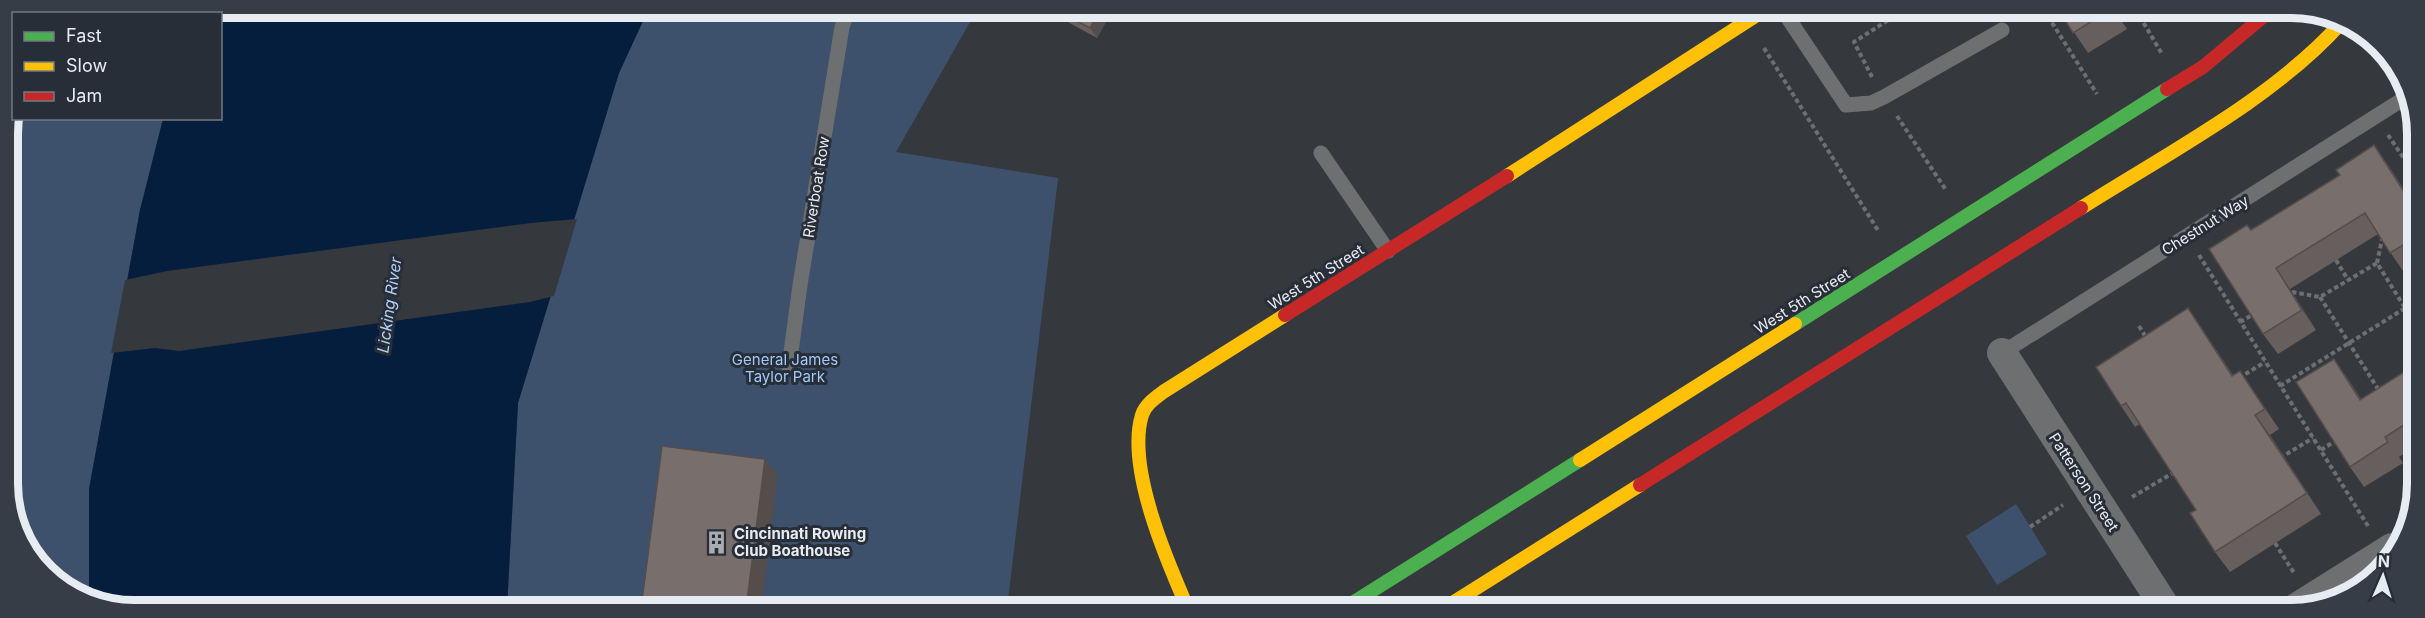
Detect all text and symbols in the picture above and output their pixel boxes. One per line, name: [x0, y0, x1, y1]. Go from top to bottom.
legend: [12, 12, 222, 120]
text: Fast: [66, 25, 102, 46]
text: Slow: [66, 55, 107, 76]
text: Jam: [66, 85, 102, 106]
street label: Riverboat Row: [799, 135, 833, 239]
street label: Chestnut Way: [2158, 190, 2252, 259]
street label: West 5th Street: [1265, 240, 1367, 314]
water label: Licking River: [372, 255, 406, 354]
street label: West 5th Street: [1751, 264, 1853, 338]
park label: General James Taylor Park: [732, 350, 838, 386]
street label: Patterson Street: [2045, 429, 2123, 535]
place label: Cincinnati Rowing Club Boathouse: [734, 524, 866, 560]
building icon: Cincinnati Rowing Club Boathouse: [703, 529, 729, 555]
north arrow: [2353, 546, 2413, 606]
text: N: [2377, 551, 2390, 571]

